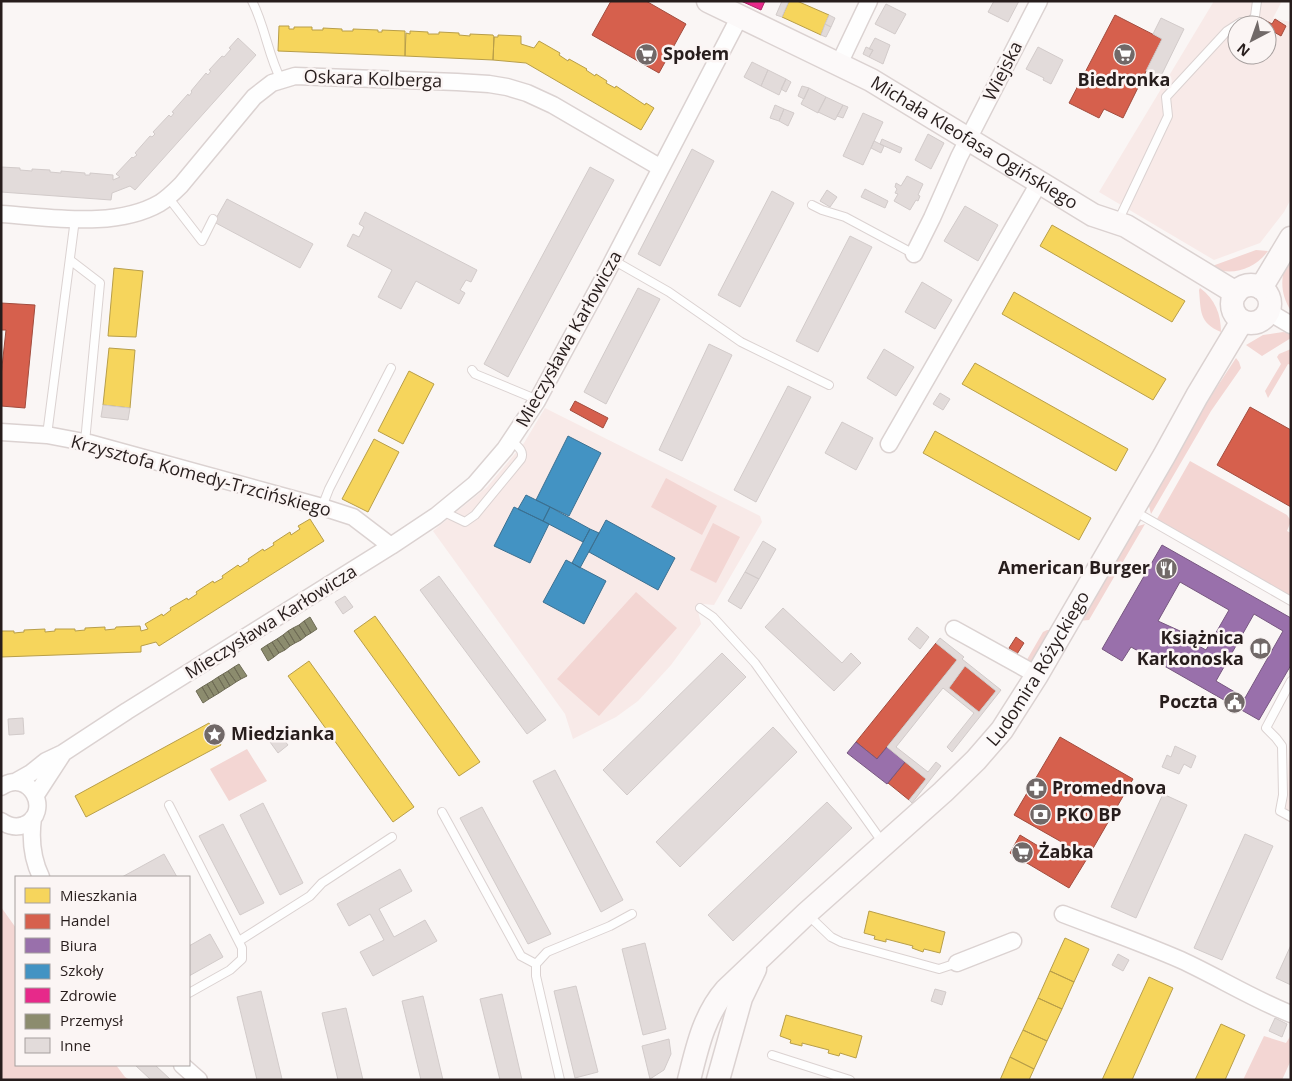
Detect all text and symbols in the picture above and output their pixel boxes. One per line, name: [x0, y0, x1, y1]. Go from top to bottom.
north arrow: [1227, 15, 1277, 65]
street label: Wiejska: [977, 37, 1027, 104]
text: N: [1233, 39, 1254, 61]
place label: Społem: [663, 41, 729, 65]
supermarket icon: Społem: [635, 42, 659, 66]
supermarket icon: Biedronka: [1112, 43, 1136, 67]
street label: Oskara Kolberga: [303, 64, 443, 92]
place label: Biedronka: [1078, 67, 1170, 91]
street label: Michała Kleofasa Ogińskiego: [867, 70, 1083, 214]
street label: Mieczysława Karłowicza: [510, 246, 627, 431]
street label: Krzysztofa Komedy-Trzcińskiego: [68, 429, 334, 521]
place label: American Burger: [998, 555, 1150, 579]
restaurant icon: American Burger: [1154, 556, 1178, 580]
street label: Mieczysława Karłowicza: [180, 559, 361, 684]
street label: Ludomira Różyckiego: [980, 586, 1094, 751]
place label: Książnica Karkonoska: [1137, 625, 1244, 670]
library icon: Książnica Karkonoska: [1248, 636, 1272, 660]
place label: Poczta: [1159, 689, 1218, 713]
public building icon: Poczta: [1222, 690, 1246, 714]
place label: Miedzianka: [231, 721, 335, 745]
place icon: Miedzianka: [203, 722, 227, 746]
place label: Promednova: [1052, 775, 1166, 799]
pharmacy icon: Promednova: [1024, 776, 1048, 800]
place label: PKO BP: [1056, 802, 1122, 826]
bank icon: PKO BP: [1028, 803, 1052, 827]
place label: Żabka: [1039, 839, 1094, 863]
supermarket icon: Żabka: [1011, 840, 1035, 864]
legend: [15, 876, 190, 1066]
text: Mieszkania: [60, 885, 137, 905]
text: Handel: [60, 910, 110, 930]
text: Biura: [60, 935, 97, 955]
text: Szkoły: [60, 960, 104, 980]
text: Zdrowie: [60, 985, 117, 1005]
text: Przemysł: [60, 1010, 123, 1030]
text: Inne: [60, 1035, 91, 1055]

